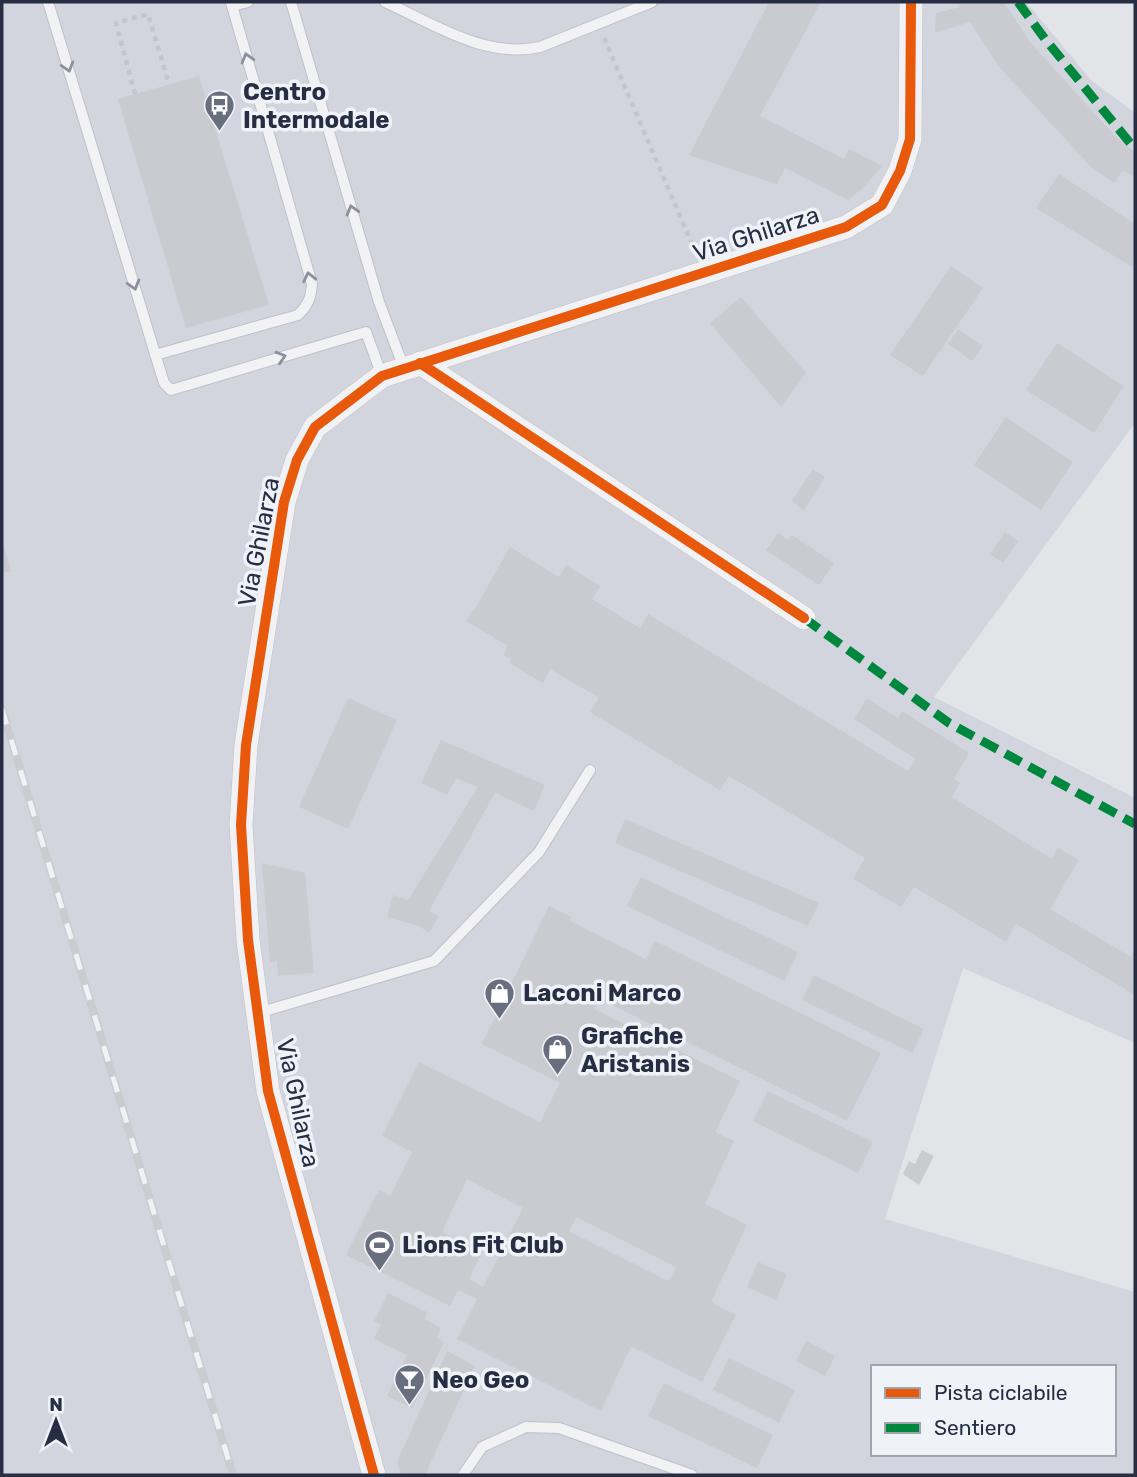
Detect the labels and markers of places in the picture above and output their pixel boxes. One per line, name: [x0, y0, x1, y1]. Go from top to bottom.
place label: Centro Intermodale: [243, 78, 390, 134]
bus stop icon: Centro Intermodale: [203, 89, 237, 133]
shop icon: Laconi Marco: [483, 976, 517, 1020]
place label: Laconi Marco: [523, 979, 681, 1007]
place label: Grafiche Aristanis: [581, 1022, 690, 1078]
shop icon: Grafiche Aristanis: [541, 1033, 575, 1077]
sports icon: Lions Fit Club: [362, 1228, 396, 1272]
place label: Lions Fit Club: [402, 1231, 564, 1259]
bar icon: Neo Geo: [392, 1363, 426, 1407]
place label: Neo Geo: [432, 1366, 530, 1394]

